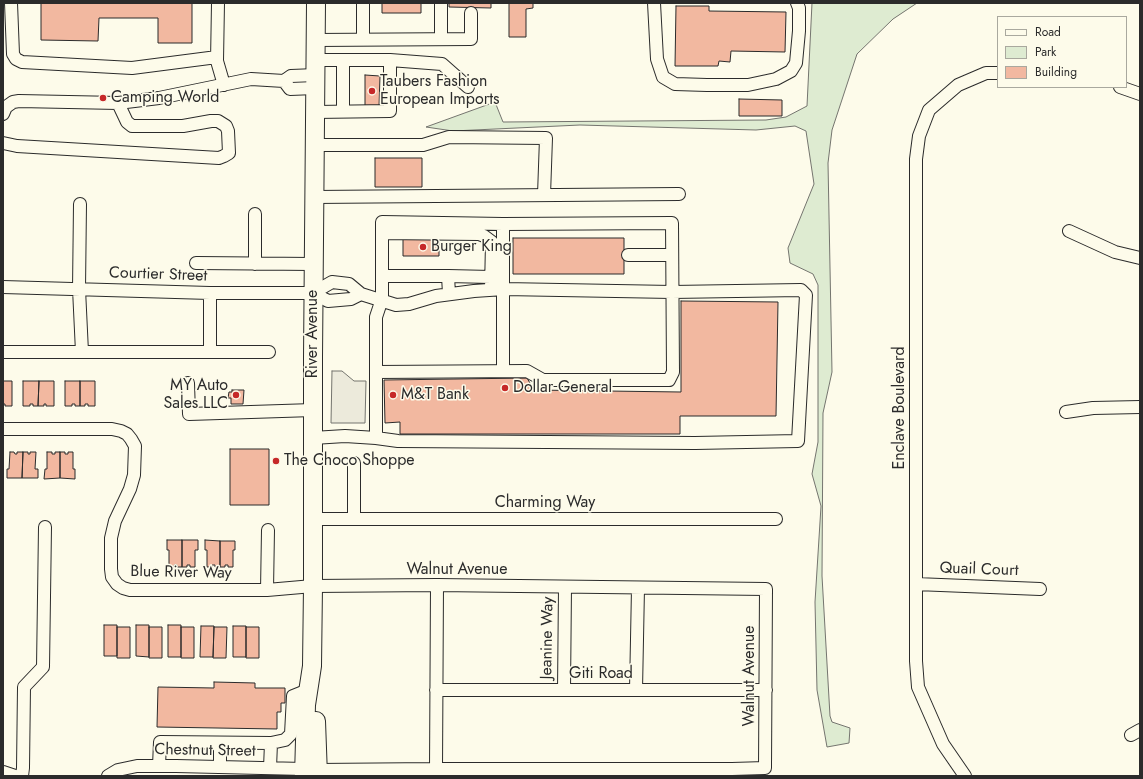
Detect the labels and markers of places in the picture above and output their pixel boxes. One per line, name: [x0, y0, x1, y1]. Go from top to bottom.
place label: Taubers Fashion European Imports: [380, 72, 499, 110]
marker: Taubers Fashion European Imports: [367, 86, 377, 96]
place label: Camping World: [111, 88, 219, 108]
marker: Camping World: [98, 93, 108, 103]
place label: Burger King: [431, 237, 512, 257]
marker: Burger King: [418, 242, 428, 252]
place label: MY Auto Sales LLC: [163, 376, 228, 414]
place label: Dollar General: [513, 378, 612, 398]
marker: Dollar General: [500, 383, 510, 393]
place label: M&T Bank: [401, 385, 469, 405]
marker: MY Auto Sales LLC: [231, 390, 241, 400]
marker: M&T Bank: [388, 390, 398, 400]
place label: The Choco Shoppe: [284, 451, 415, 471]
marker: The Choco Shoppe: [271, 456, 281, 466]

